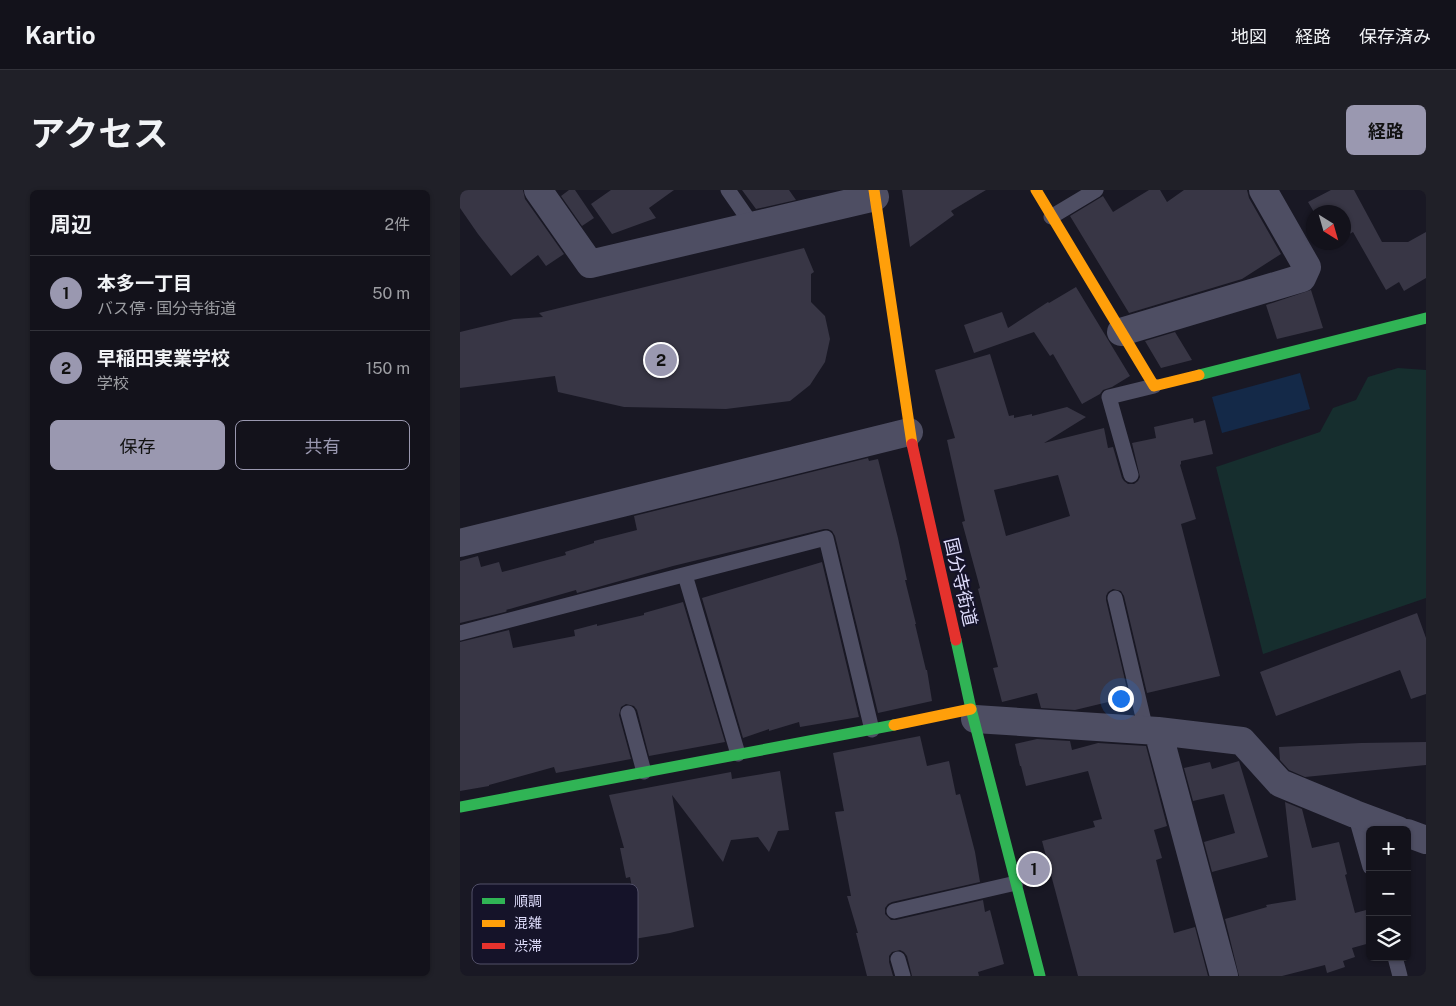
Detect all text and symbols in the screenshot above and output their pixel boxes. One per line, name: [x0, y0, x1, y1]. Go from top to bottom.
text: Kartio: [25, 21, 96, 49]
text: 地図: [1231, 26, 1267, 47]
text: 経路: [1295, 26, 1331, 47]
text: 保存済み: [1359, 26, 1431, 47]
button: 経路: [1346, 105, 1426, 155]
text: アクセス: [30, 113, 168, 154]
north arrow: [1306, 205, 1351, 250]
text: 周辺: [50, 212, 92, 237]
text: 2件: [384, 215, 410, 234]
text: 本多一丁目: [97, 272, 192, 294]
text: 1: [63, 284, 69, 303]
text: 50 m: [372, 284, 410, 303]
text: バス停 · 国分寺街道: [97, 299, 236, 318]
pin: 2: [645, 341, 677, 379]
text: 早稲田実業学校: [97, 347, 230, 369]
text: 2: [61, 359, 71, 378]
text: 150 m: [366, 359, 410, 378]
text: 学校: [97, 374, 129, 393]
button: 保存: [50, 420, 225, 470]
button: 共有: [235, 420, 410, 470]
street label: 国分寺街道: [941, 536, 981, 628]
your location: [1108, 686, 1134, 712]
map controls: [1366, 826, 1411, 961]
button: +: [1366, 826, 1411, 871]
pin: 1: [1018, 850, 1050, 888]
button: −: [1366, 871, 1411, 916]
legend: [472, 884, 638, 964]
text: 順調: [514, 893, 542, 909]
text: 混雑: [514, 915, 542, 931]
button: layers: [1366, 916, 1411, 961]
text: 渋滞: [514, 938, 542, 954]

